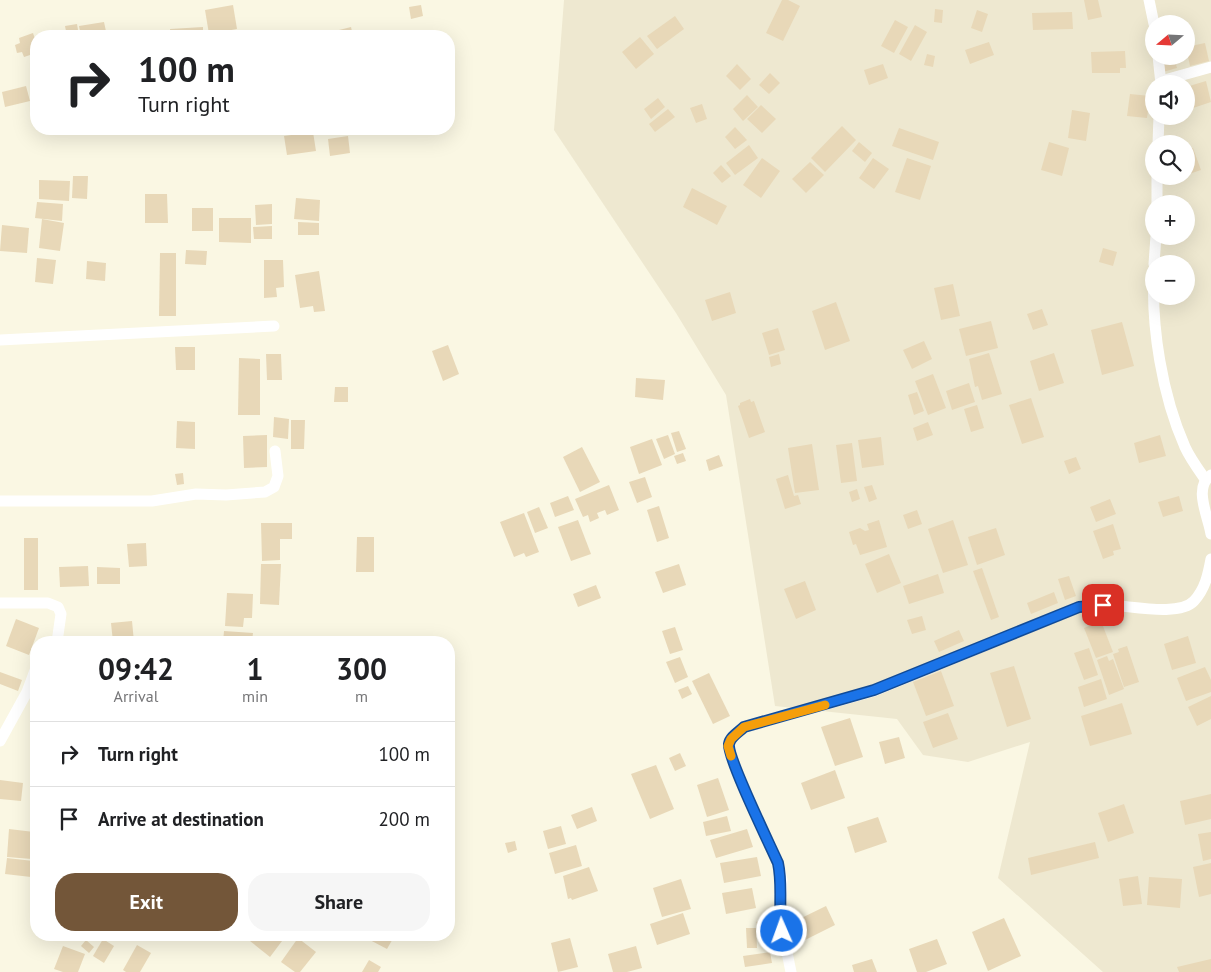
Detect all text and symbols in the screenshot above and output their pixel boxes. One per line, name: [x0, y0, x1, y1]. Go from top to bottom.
north arrow: [1145, 15, 1195, 65]
map controls: [1145, 15, 1195, 305]
text: 100 m: [138, 46, 235, 92]
icon: right: [55, 50, 120, 115]
button: sound: [1145, 75, 1195, 125]
text: Turn right: [138, 90, 230, 118]
button: search: [1145, 135, 1195, 185]
button: +: [1145, 195, 1195, 245]
button: −: [1145, 255, 1195, 305]
pin: [1082, 584, 1124, 626]
icon: arrive: [1089, 591, 1117, 619]
text: 09:42: [98, 649, 174, 688]
text: 1: [247, 649, 264, 688]
text: 300: [336, 649, 387, 688]
text: Arrival: [114, 686, 158, 706]
text: min: [242, 686, 268, 706]
text: m: [355, 686, 368, 706]
icon: right: [55, 740, 83, 768]
text: Turn right: [98, 742, 178, 766]
text: 100 m: [378, 742, 430, 766]
icon: arrive: [55, 805, 83, 833]
text: Arrive at destination: [98, 807, 264, 831]
text: 200 m: [378, 807, 430, 831]
button: Exit: [55, 873, 238, 931]
button: Share: [248, 873, 430, 931]
position arrow: [755, 904, 807, 956]

